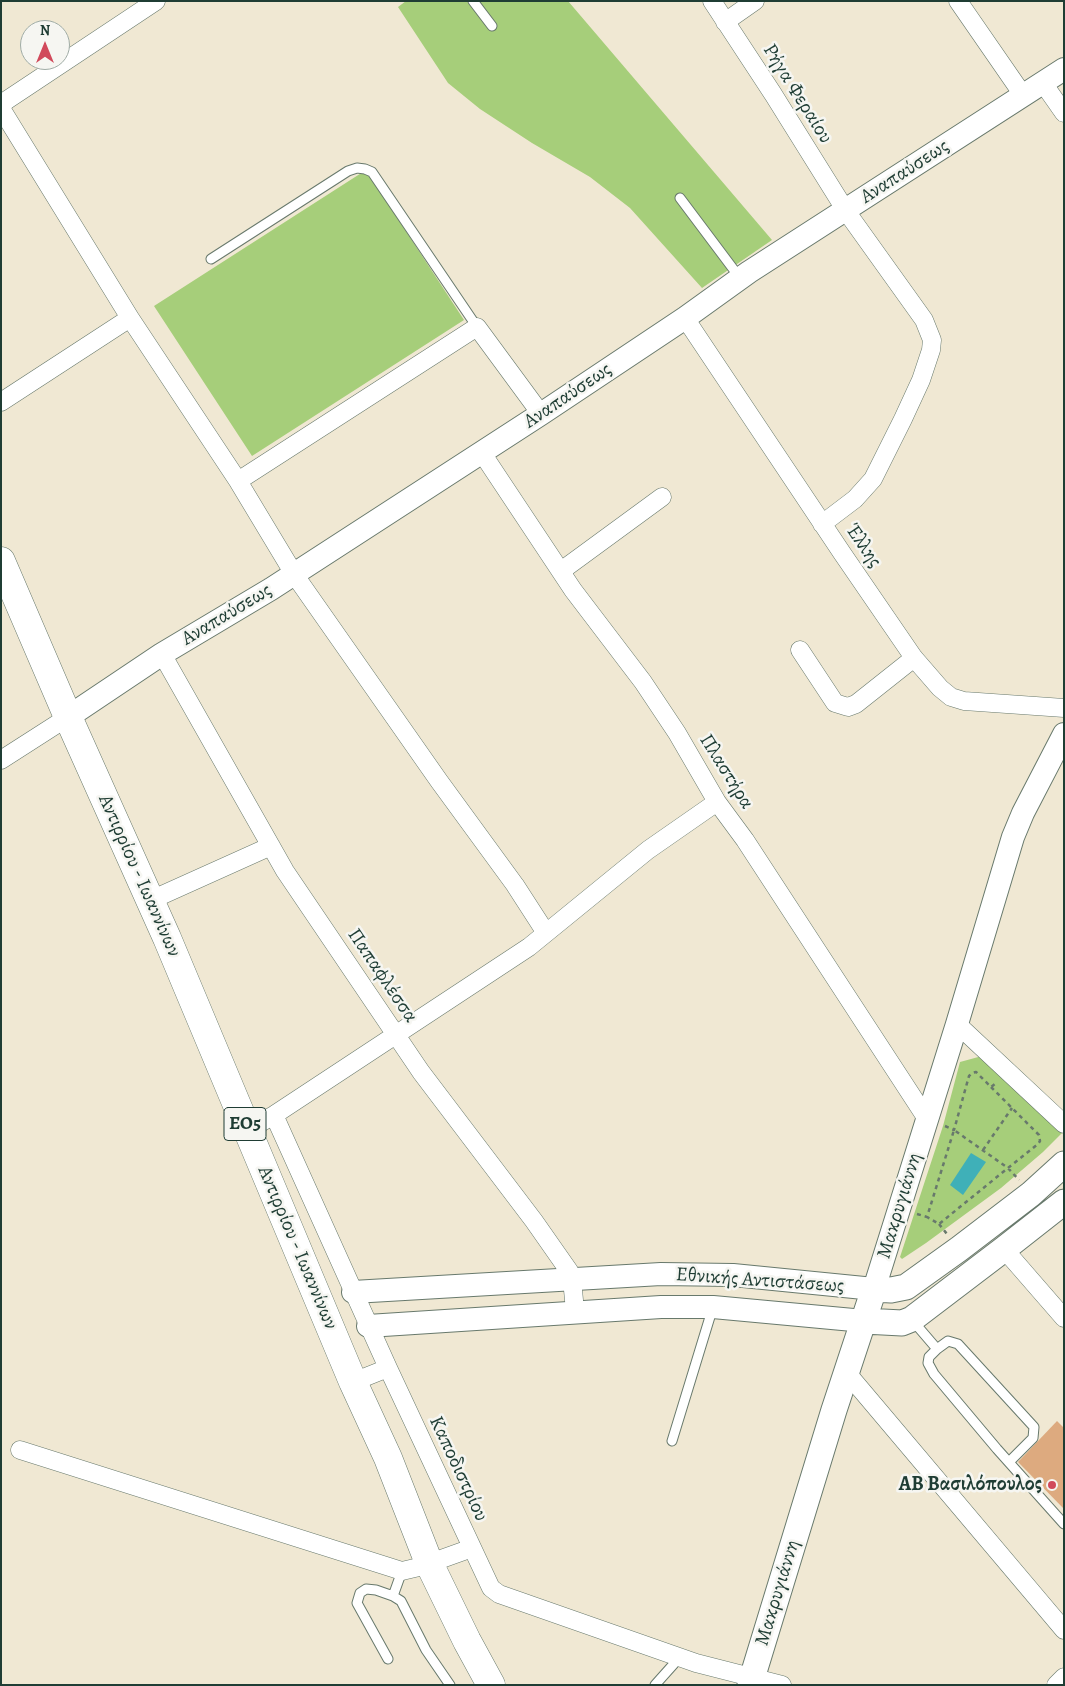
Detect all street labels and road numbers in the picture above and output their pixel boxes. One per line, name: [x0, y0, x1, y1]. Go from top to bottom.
street label: Ρήγα Φεραίου: [757, 40, 837, 148]
street label: Αναπαύσεως: [856, 134, 954, 210]
street label: Αναπαύσεως: [519, 358, 617, 434]
street label: Έλλης: [840, 520, 886, 572]
street label: Αναπαύσεως: [178, 579, 276, 651]
street label: Πλαστήρα: [694, 730, 758, 814]
street label: Αντιρρίου - Ιωαννίνων: [92, 791, 186, 961]
street label: Παπαφλέσσα: [342, 924, 422, 1028]
road number: ΕΟ5: [224, 1108, 266, 1140]
street label: Μακρυγιάννη: [873, 1150, 927, 1262]
street label: Αντιρρίου - Ιωαννίνων: [252, 1163, 342, 1333]
street label: Εθνικής Αντιστάσεως: [675, 1263, 845, 1299]
street label: Καποδιστρίου: [423, 1413, 493, 1525]
street label: Μακρυγιάννη: [751, 1537, 805, 1649]

